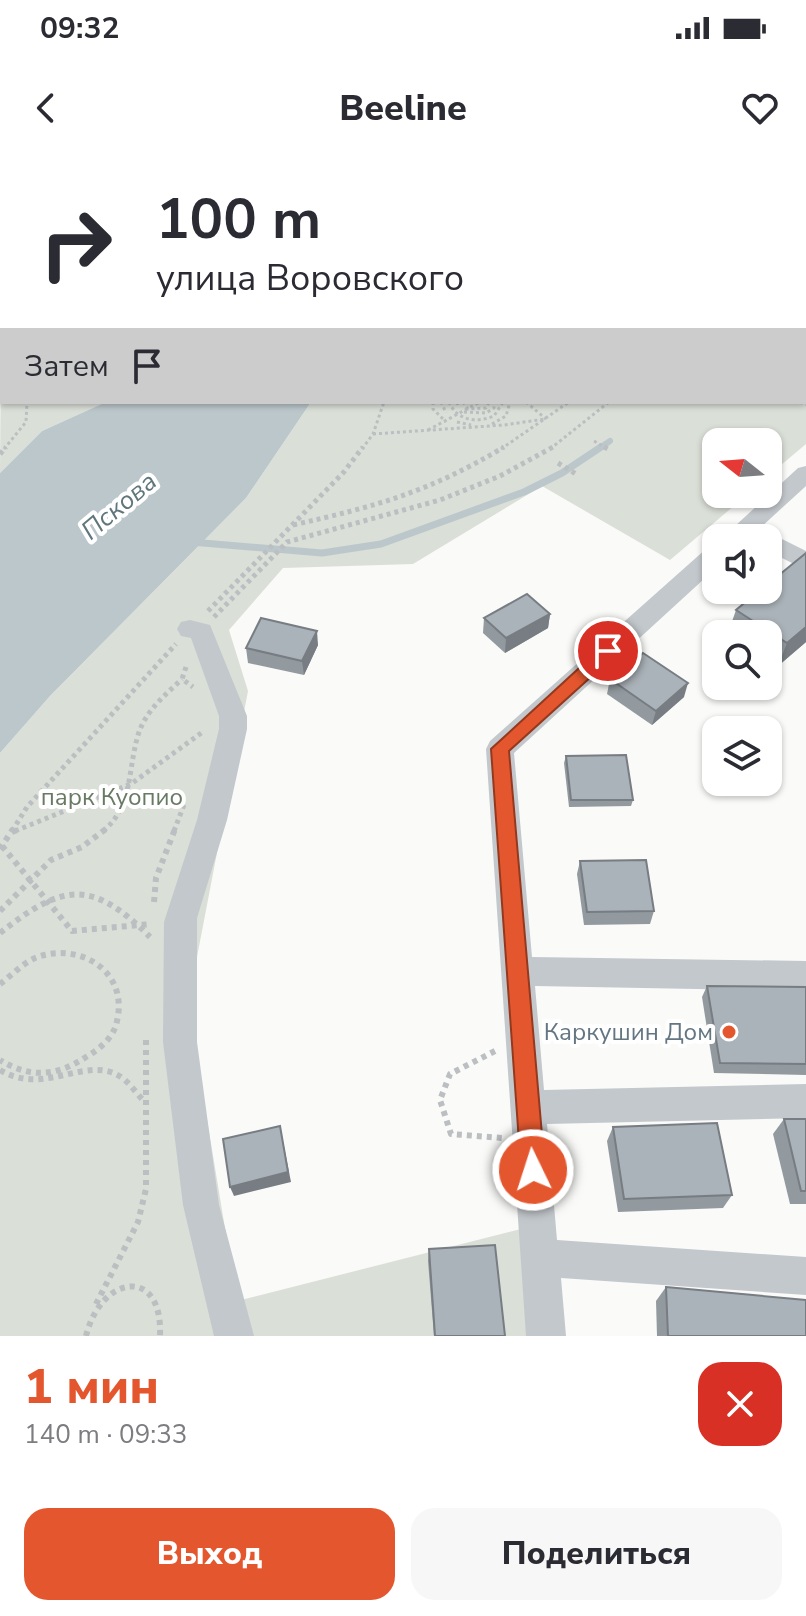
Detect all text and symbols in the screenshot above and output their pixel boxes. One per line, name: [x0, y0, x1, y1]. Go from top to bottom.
text: 09:32: [40, 8, 119, 49]
text: Beeline: [339, 84, 467, 133]
icon: back: [24, 86, 68, 130]
icon: heart: [738, 86, 782, 130]
text: 100 m: [156, 181, 321, 258]
icon: right: [24, 192, 128, 296]
text: улица Воровского: [156, 254, 464, 303]
icon: arrive: [125, 344, 169, 388]
text: Затем: [24, 346, 109, 387]
north arrow: [702, 428, 782, 508]
map controls: [702, 428, 782, 796]
water label: Пскова: [74, 464, 164, 548]
button: sound: [702, 524, 782, 604]
pin: [574, 617, 642, 685]
button: search: [702, 620, 782, 700]
icon: arrive: [586, 629, 630, 673]
button: layers: [702, 716, 782, 796]
park label: парк Куопио: [41, 781, 183, 813]
place label: Каркушин Дом: [544, 1016, 713, 1048]
marker: Каркушин Дом: [720, 1023, 738, 1041]
position arrow: [491, 1128, 575, 1212]
text: 1 мин: [24, 1354, 159, 1420]
button: close: [698, 1362, 782, 1446]
text: 140 m · 09:33: [24, 1417, 187, 1452]
button: Выход: [24, 1508, 395, 1600]
button: Поделиться: [411, 1508, 782, 1600]

